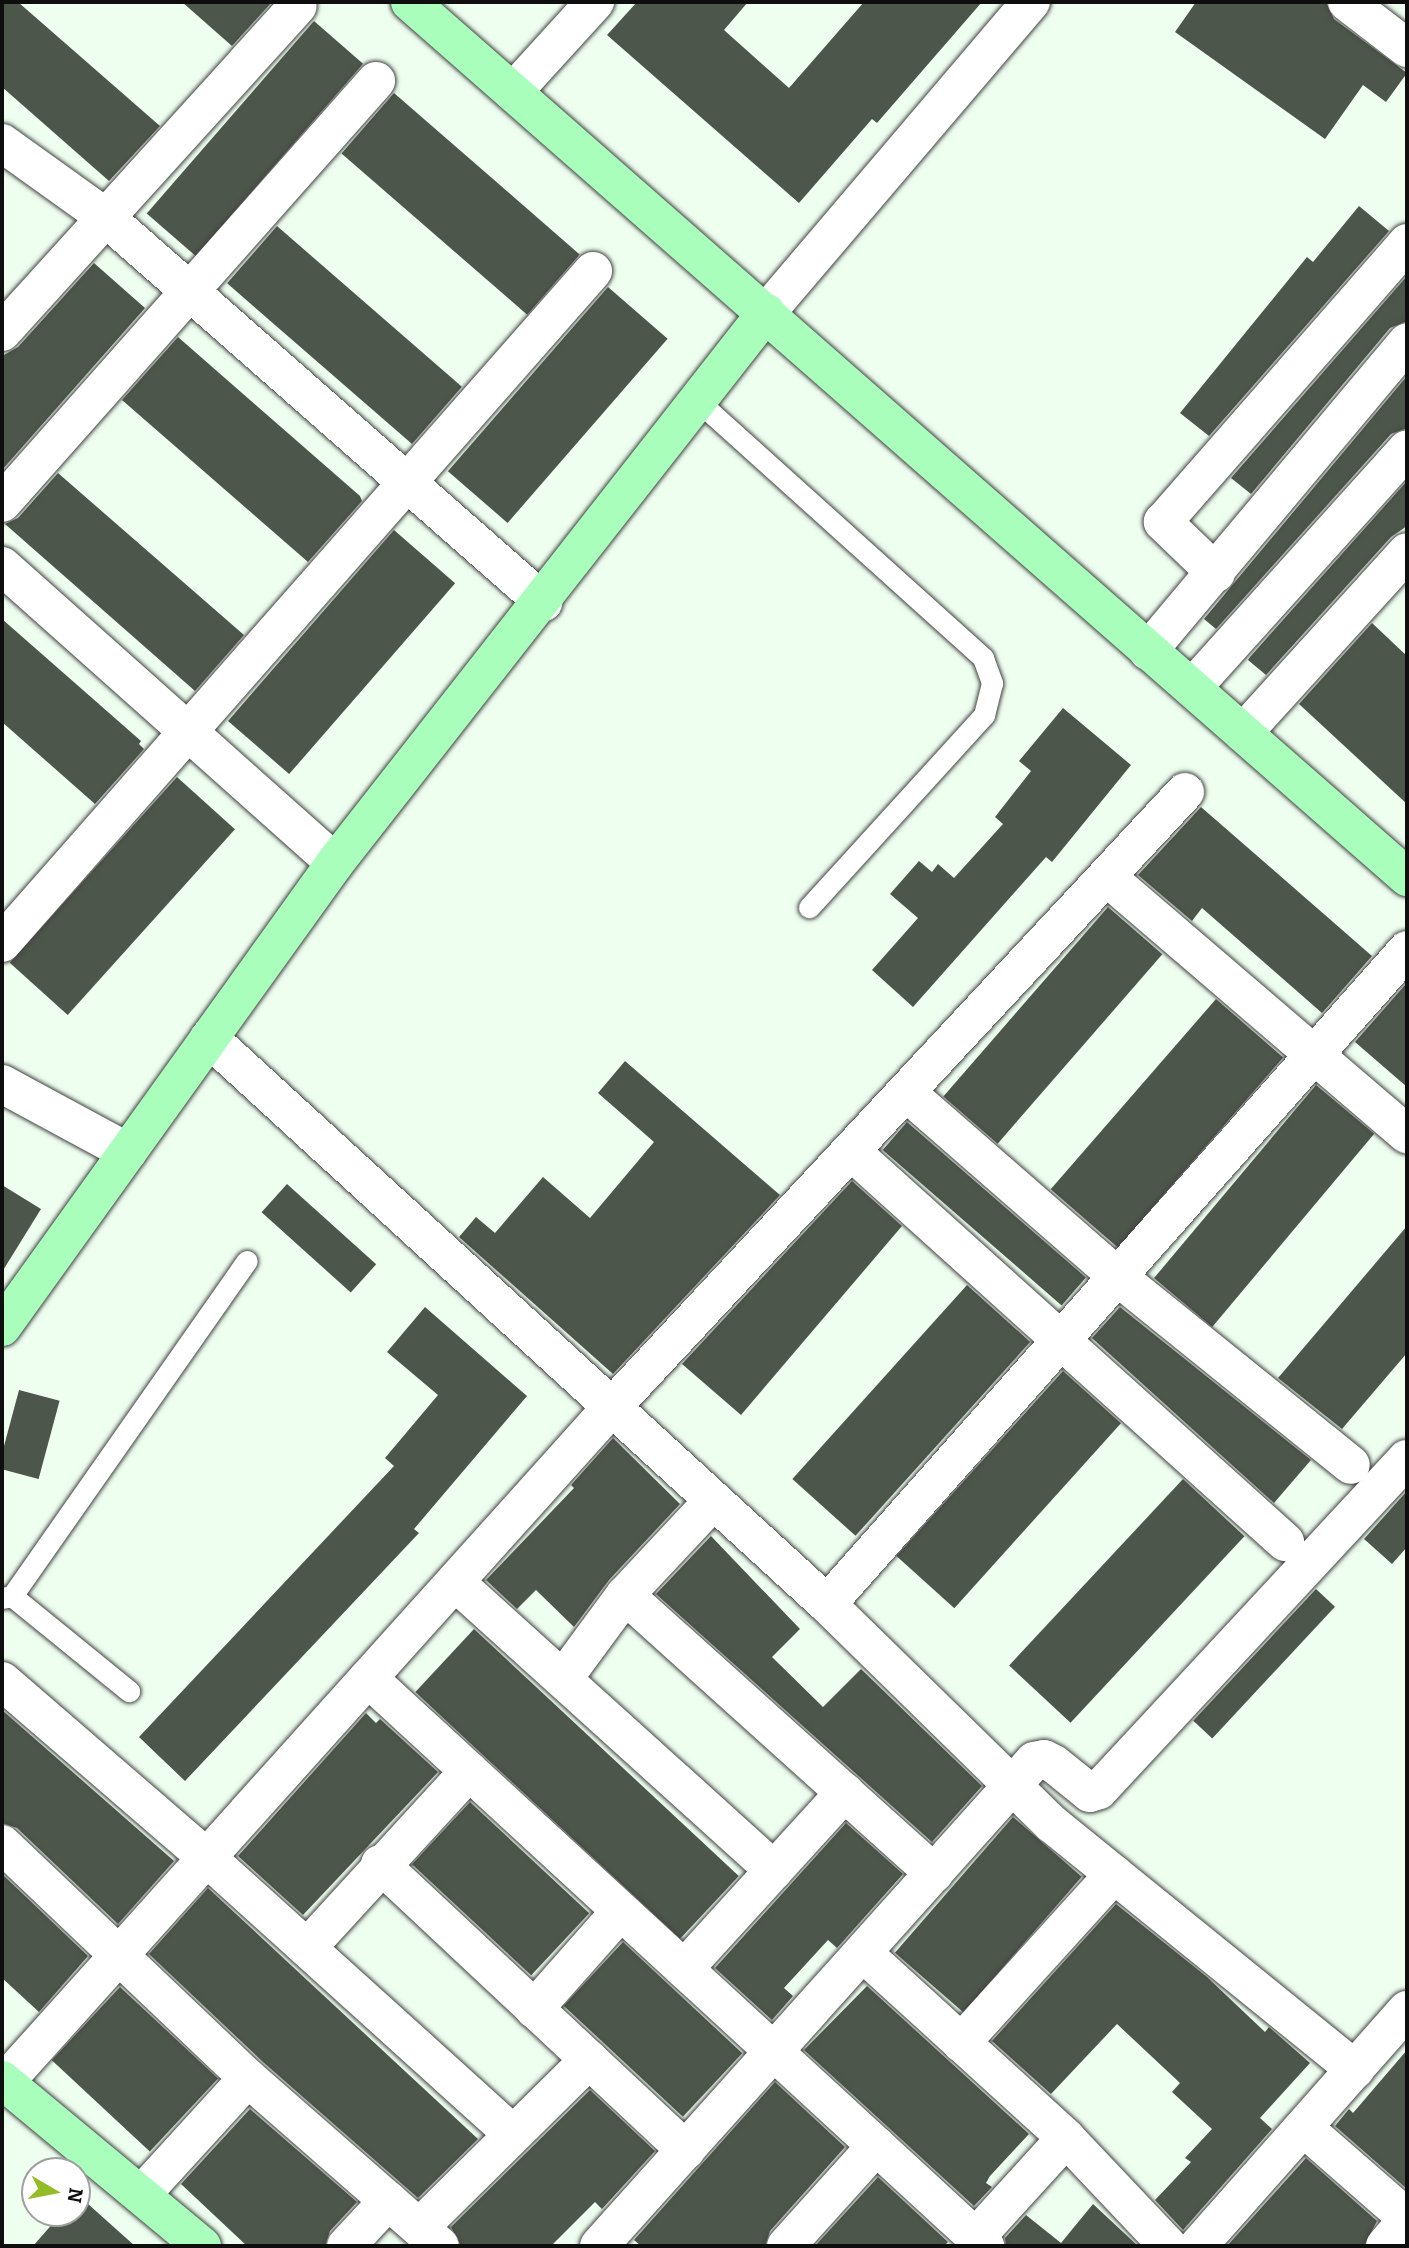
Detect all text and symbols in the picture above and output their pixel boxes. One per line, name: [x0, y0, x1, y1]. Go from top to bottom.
north arrow: [21, 2157, 91, 2227]
text: N: [63, 2186, 88, 2205]

